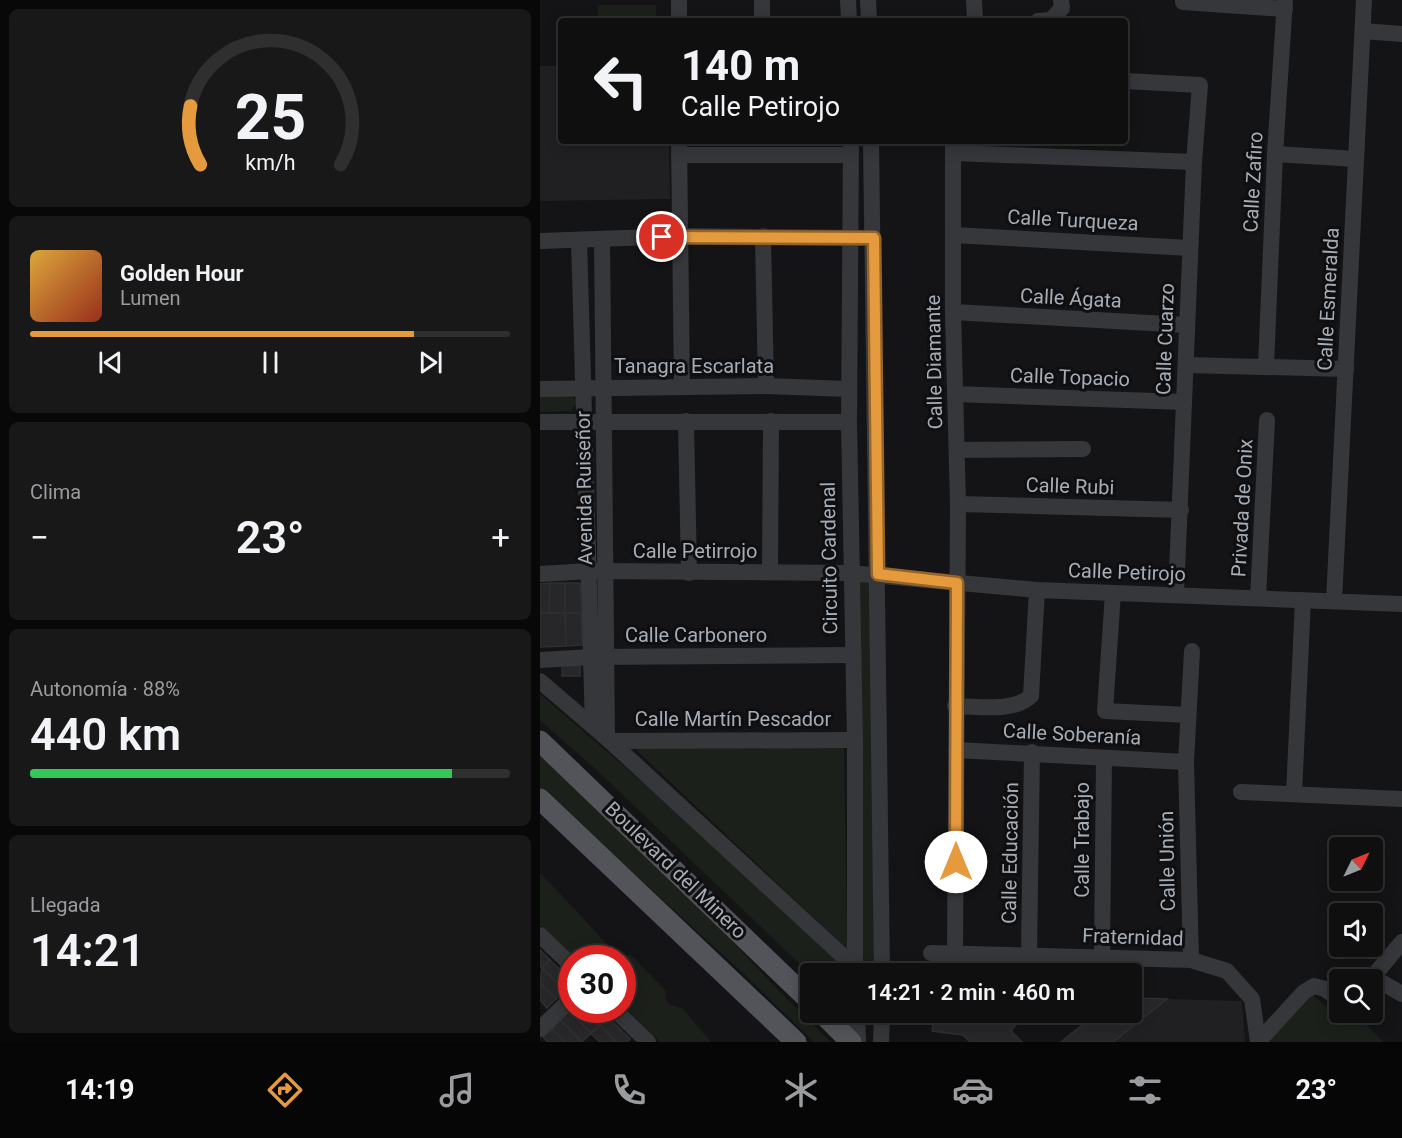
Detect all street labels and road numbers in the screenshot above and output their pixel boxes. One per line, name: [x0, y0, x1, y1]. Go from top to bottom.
street label: Calle Zafiro: [1238, 131, 1268, 233]
street label: Calle Turqueza: [1007, 205, 1139, 235]
street label: Calle Esmeralda: [1312, 227, 1344, 371]
street label: Calle Ágata: [1020, 283, 1122, 313]
street label: Calle Cuarzo: [1151, 283, 1179, 395]
street label: Calle Diamante: [921, 294, 947, 430]
street label: Tanagra Escarlata: [614, 354, 774, 378]
street label: Calle Topacio: [1010, 363, 1130, 391]
street label: Avenida Ruiseñor: [571, 411, 597, 565]
street label: Privada de Onix: [1226, 438, 1258, 578]
street label: Calle Rubi: [1025, 472, 1115, 500]
street label: Circuito Cardenal: [816, 481, 842, 635]
street label: Calle Petirrojo: [633, 539, 757, 563]
street label: Calle Petirojo: [1068, 558, 1186, 586]
street label: Calle Carbonero: [625, 623, 767, 647]
street label: Calle Martín Pescador: [635, 707, 831, 731]
street label: Calle Soberanía: [1002, 718, 1142, 750]
street label: Calle Educación: [997, 782, 1023, 924]
street label: Calle Trabajo: [1070, 782, 1094, 898]
street label: Boulevard del Minero: [600, 796, 752, 944]
street label: Calle Unión: [1154, 811, 1180, 911]
street label: Fraternidad: [1082, 923, 1184, 951]

